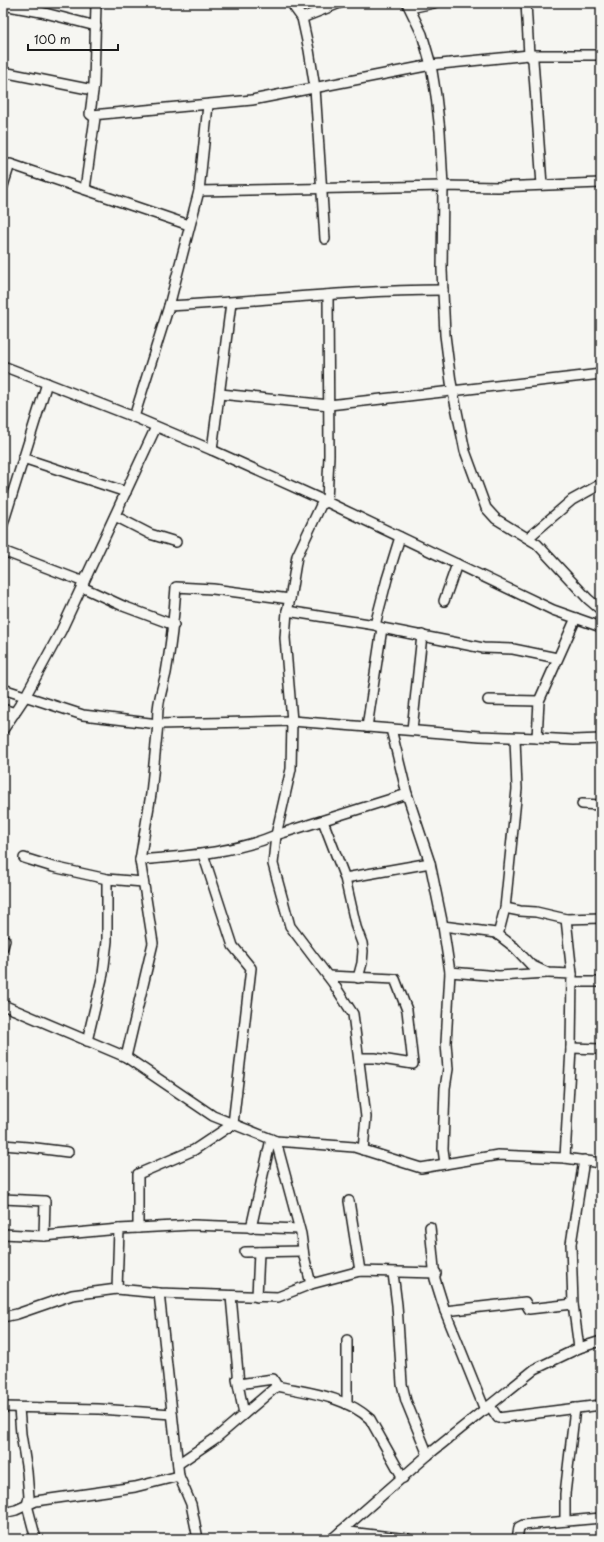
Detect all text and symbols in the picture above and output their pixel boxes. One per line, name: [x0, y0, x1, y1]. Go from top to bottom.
scale bar: [28, 26, 118, 52]
text: 100 m: [34, 30, 71, 48]

